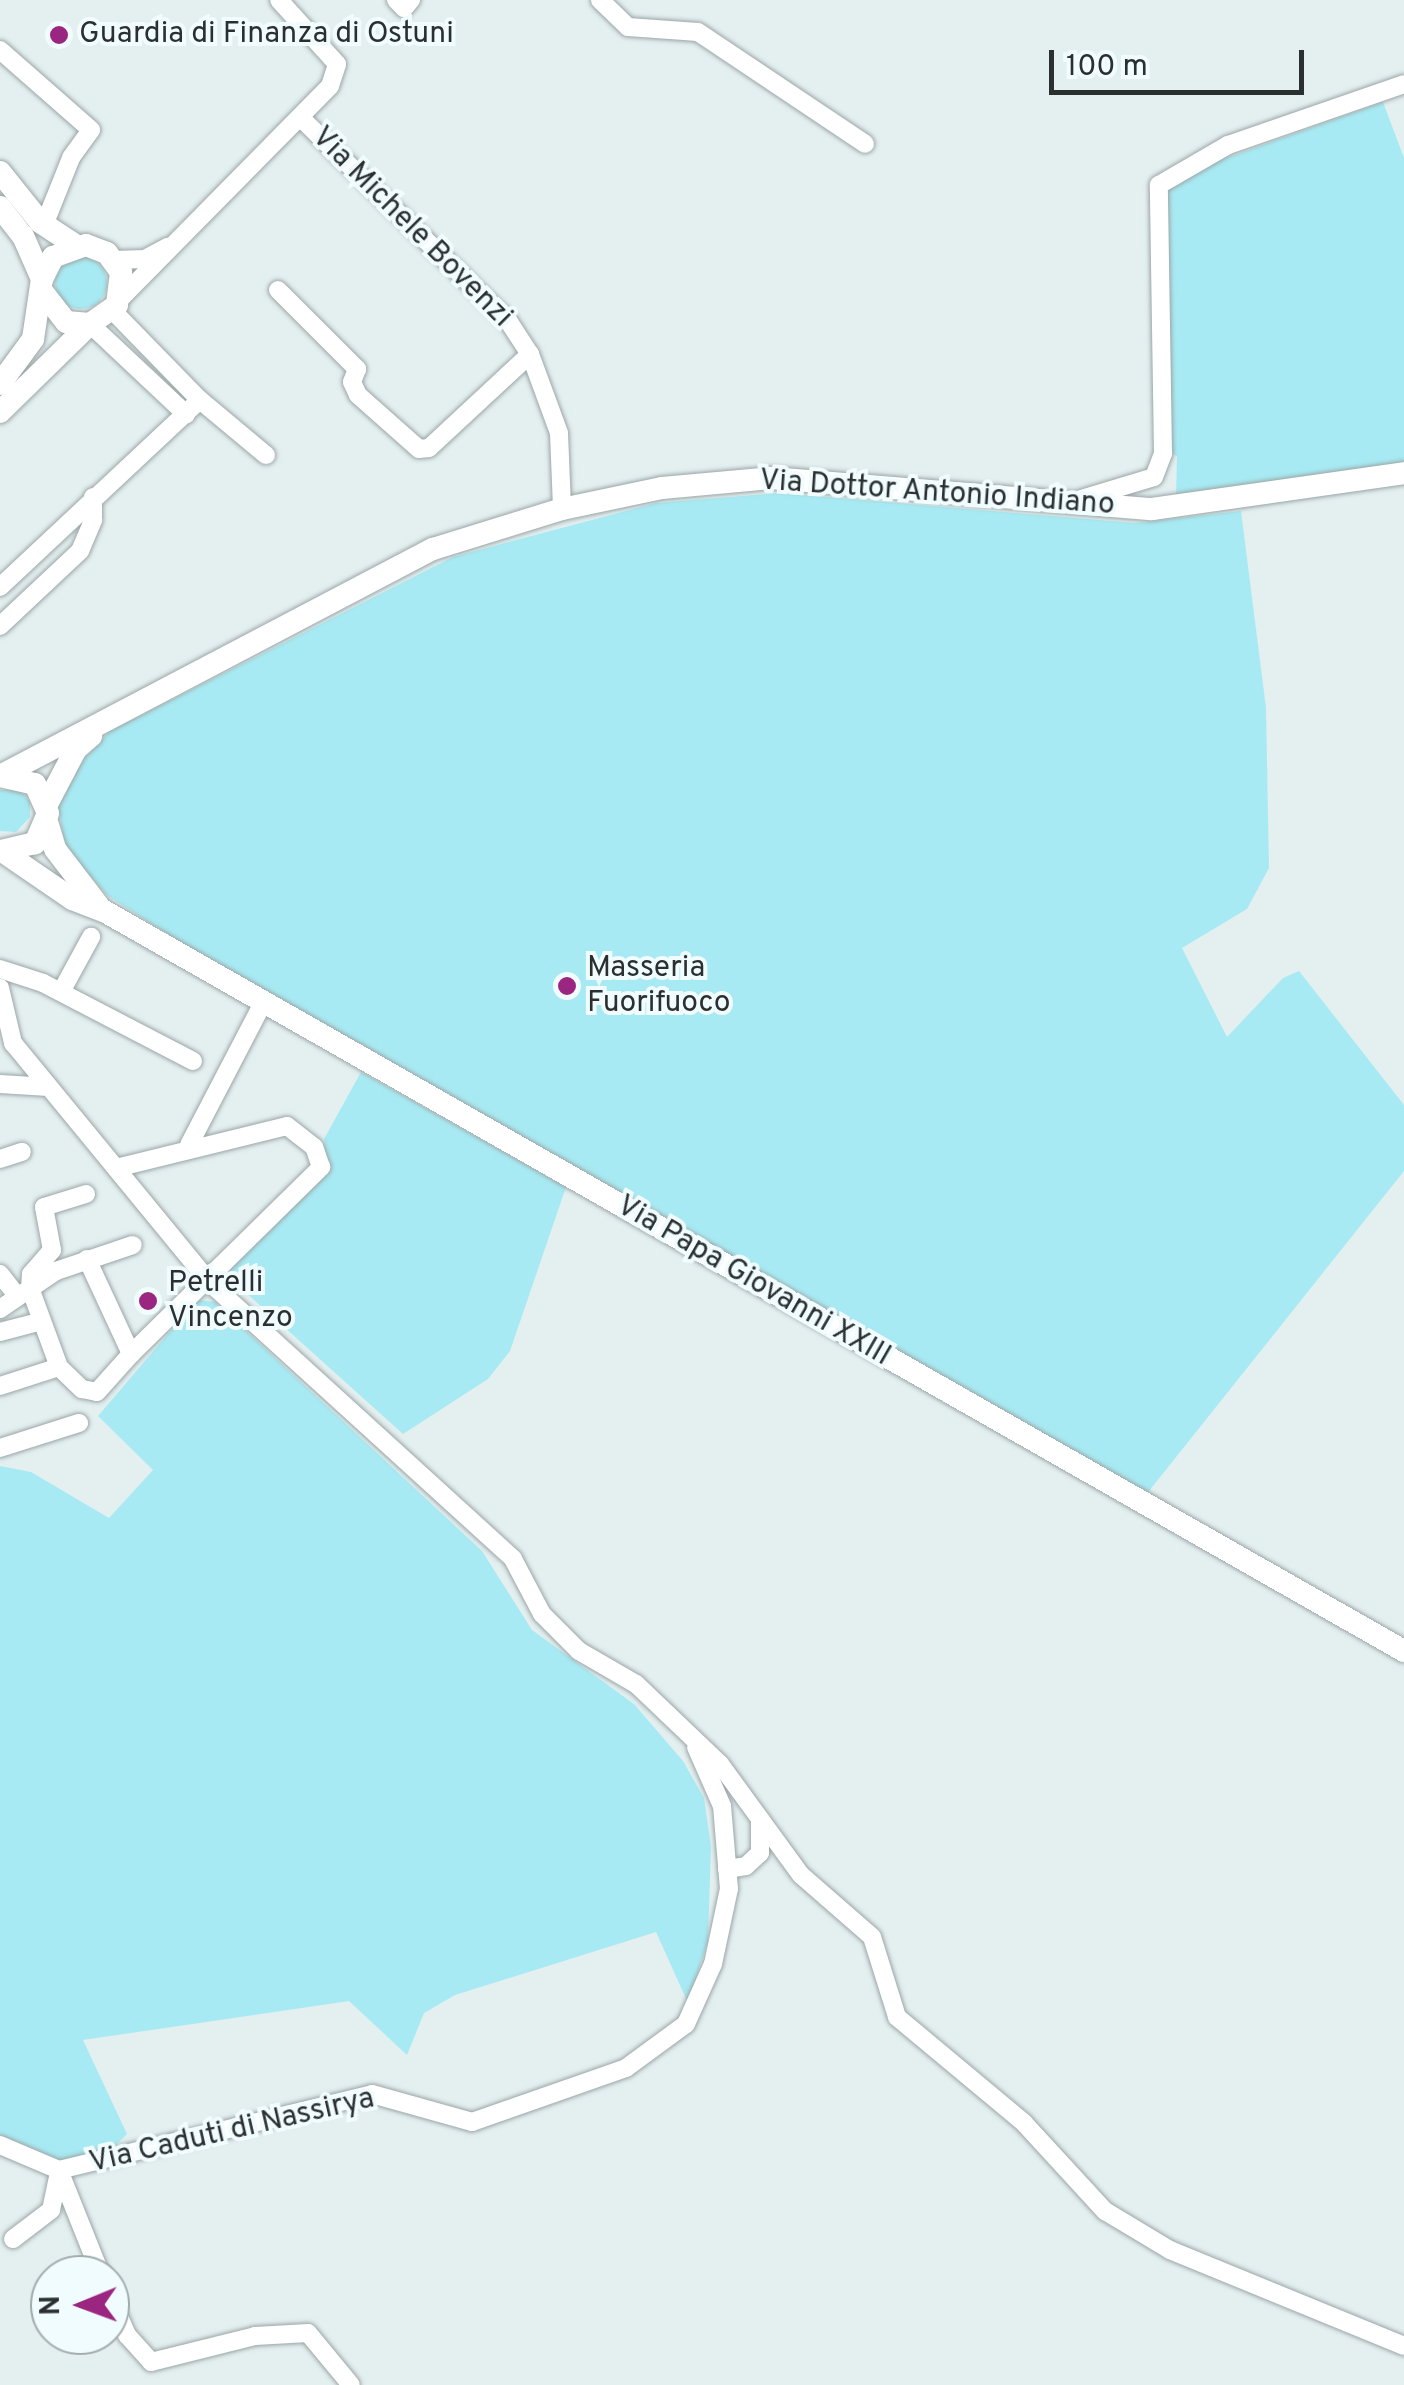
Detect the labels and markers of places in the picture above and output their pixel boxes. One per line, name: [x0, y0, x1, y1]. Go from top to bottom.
place label: Guardia di Finanza di Ostuni: [79, 17, 454, 53]
marker: Guardia di Finanza di Ostuni: [48, 24, 70, 46]
place label: Masseria Fuorifuoco: [587, 951, 731, 1022]
marker: Masseria Fuorifuoco: [556, 975, 578, 997]
place label: Petrelli Vincenzo: [168, 1266, 293, 1336]
marker: Petrelli Vincenzo: [137, 1290, 159, 1312]

